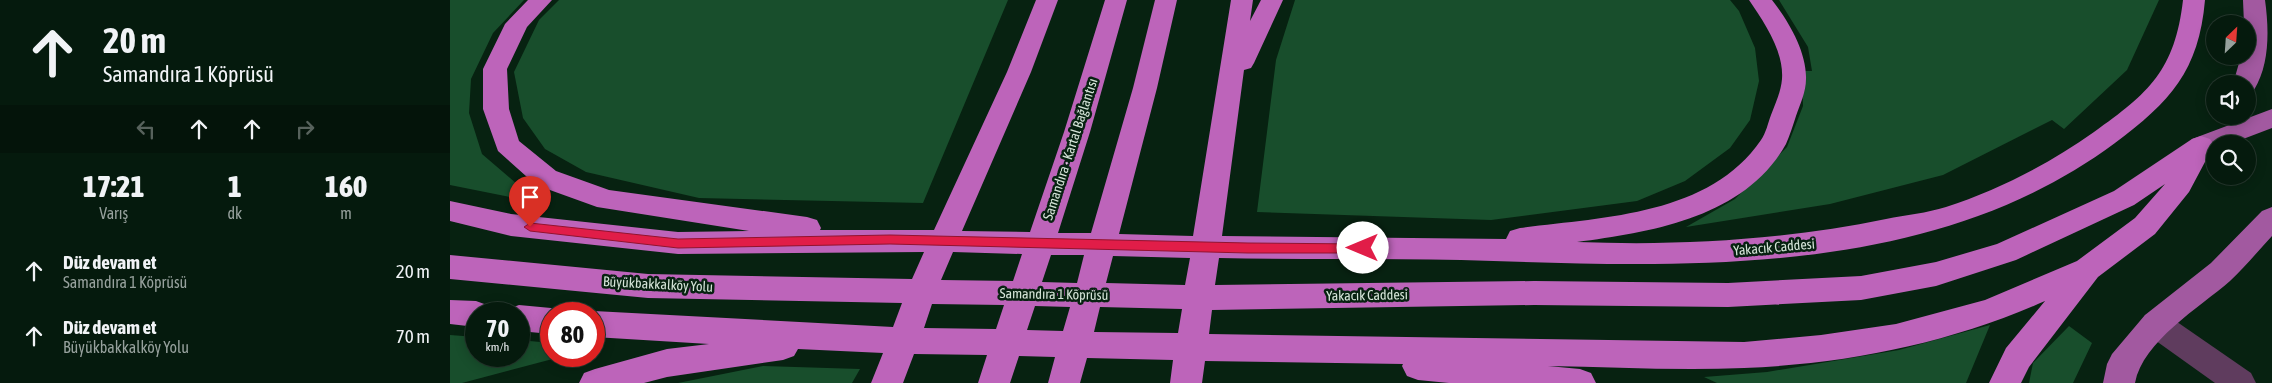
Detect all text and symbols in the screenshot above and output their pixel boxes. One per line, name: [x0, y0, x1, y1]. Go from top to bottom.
north arrow: [2206, 15, 2256, 65]
map controls: [2206, 15, 2256, 185]
icon: ahead: [20, 20, 85, 85]
text: 20 m: [103, 20, 166, 60]
text: Samandıra 1 Köprüsü: [103, 61, 274, 87]
button: sound: [2206, 75, 2256, 125]
street label: Samandıra - Kartal Bağlantısı: [1039, 76, 1101, 222]
icon: left: [132, 115, 160, 143]
icon: ahead: [185, 115, 213, 143]
icon: ahead: [238, 115, 266, 143]
icon: right: [291, 115, 319, 143]
button: search: [2206, 135, 2256, 185]
text: 17:21: [83, 169, 145, 203]
text: 1: [228, 169, 242, 203]
text: 160: [325, 169, 367, 203]
pin: [509, 176, 551, 227]
icon: arrive: [516, 183, 544, 211]
text: Varış: [99, 204, 128, 222]
text: dk: [227, 204, 242, 222]
text: m: [340, 204, 352, 222]
position arrow: [1336, 221, 1388, 273]
street label: Yakacık Caddesi: [1733, 235, 1815, 259]
text: Düz devam et: [63, 251, 157, 273]
icon: ahead: [20, 257, 48, 285]
text: 20 m: [396, 260, 430, 282]
text: Samandıra 1 Köprüsü: [63, 273, 187, 291]
street label: Büyükbakkalköy Yolu: [603, 273, 713, 295]
street label: Samandıra 1 Köprüsü: [999, 285, 1109, 303]
street label: Yakacık Caddesi: [1326, 286, 1408, 304]
speed limit sign: 80: [540, 302, 605, 367]
text: 70: [486, 314, 509, 342]
text: Düz devam et: [63, 316, 157, 338]
icon: ahead: [20, 322, 48, 350]
text: 70 m: [396, 325, 430, 347]
text: Büyükbakkalköy Yolu: [63, 338, 189, 356]
text: km/h: [486, 340, 509, 354]

